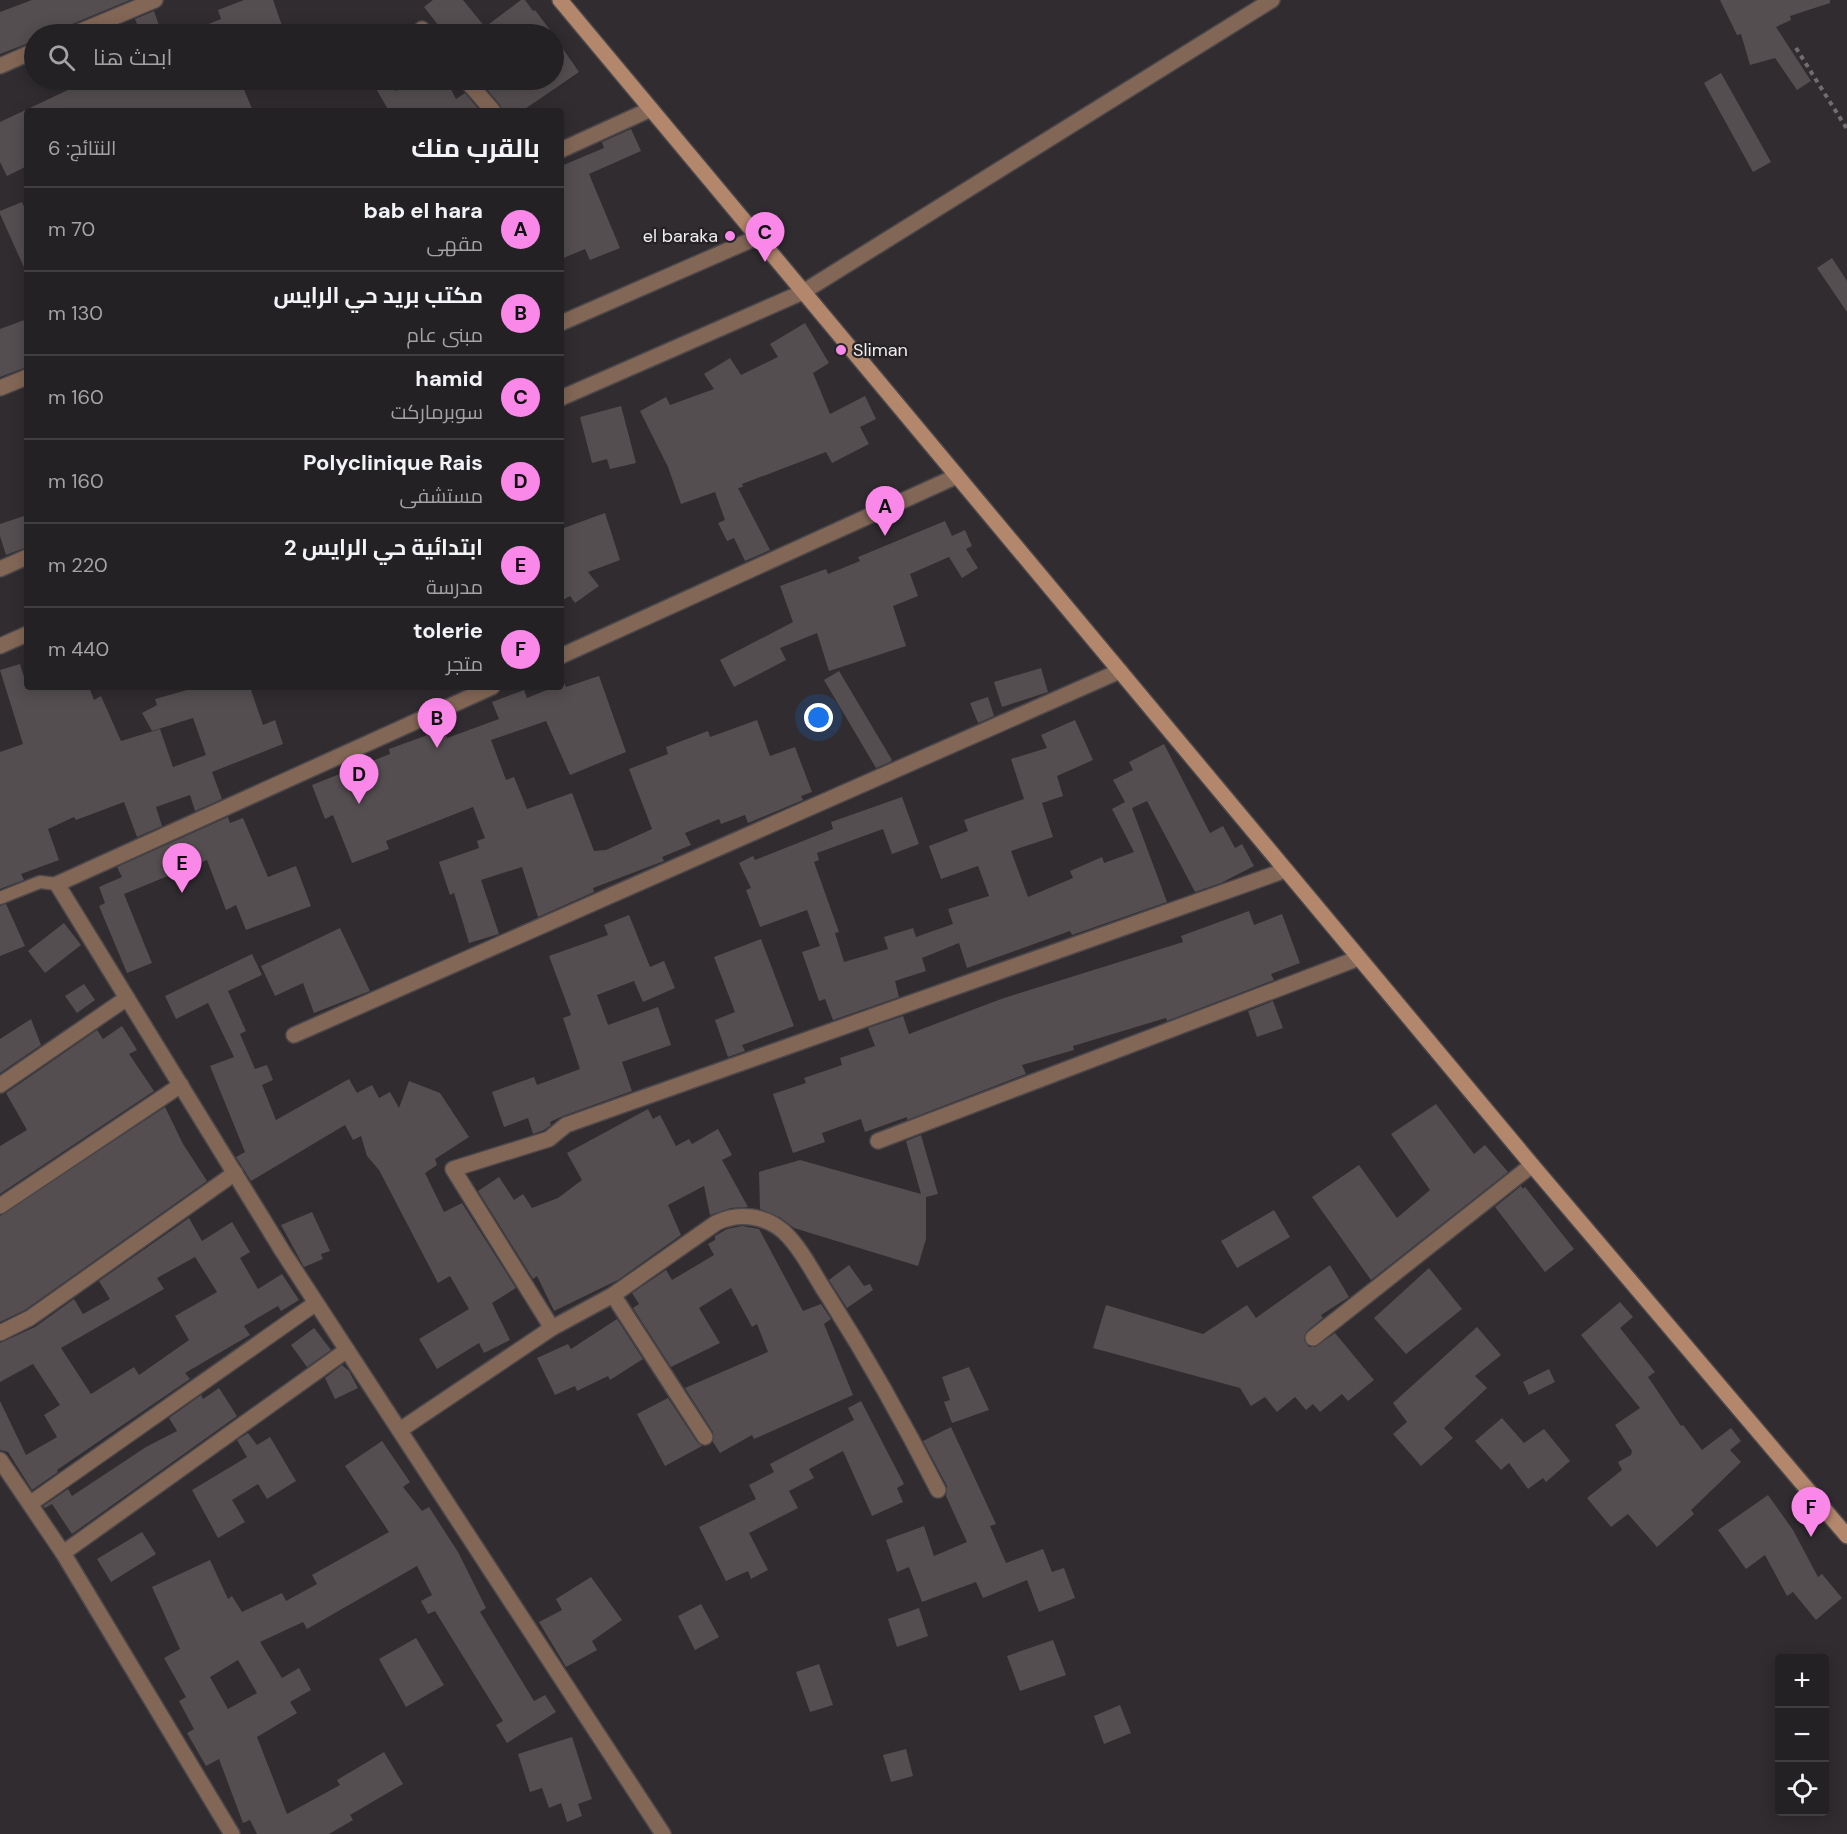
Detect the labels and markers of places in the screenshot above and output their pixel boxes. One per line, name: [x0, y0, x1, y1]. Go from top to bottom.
pin: C: [746, 212, 784, 262]
place label: el baraka: [643, 224, 718, 248]
marker: el baraka: [723, 229, 737, 243]
place label: Sliman: [853, 338, 908, 362]
marker: Sliman: [834, 343, 848, 357]
pin: A: [866, 486, 904, 536]
pin: B: [418, 698, 456, 748]
pin: D: [340, 754, 378, 804]
pin: E: [162, 844, 201, 893]
pin: F: [1792, 1488, 1830, 1537]

